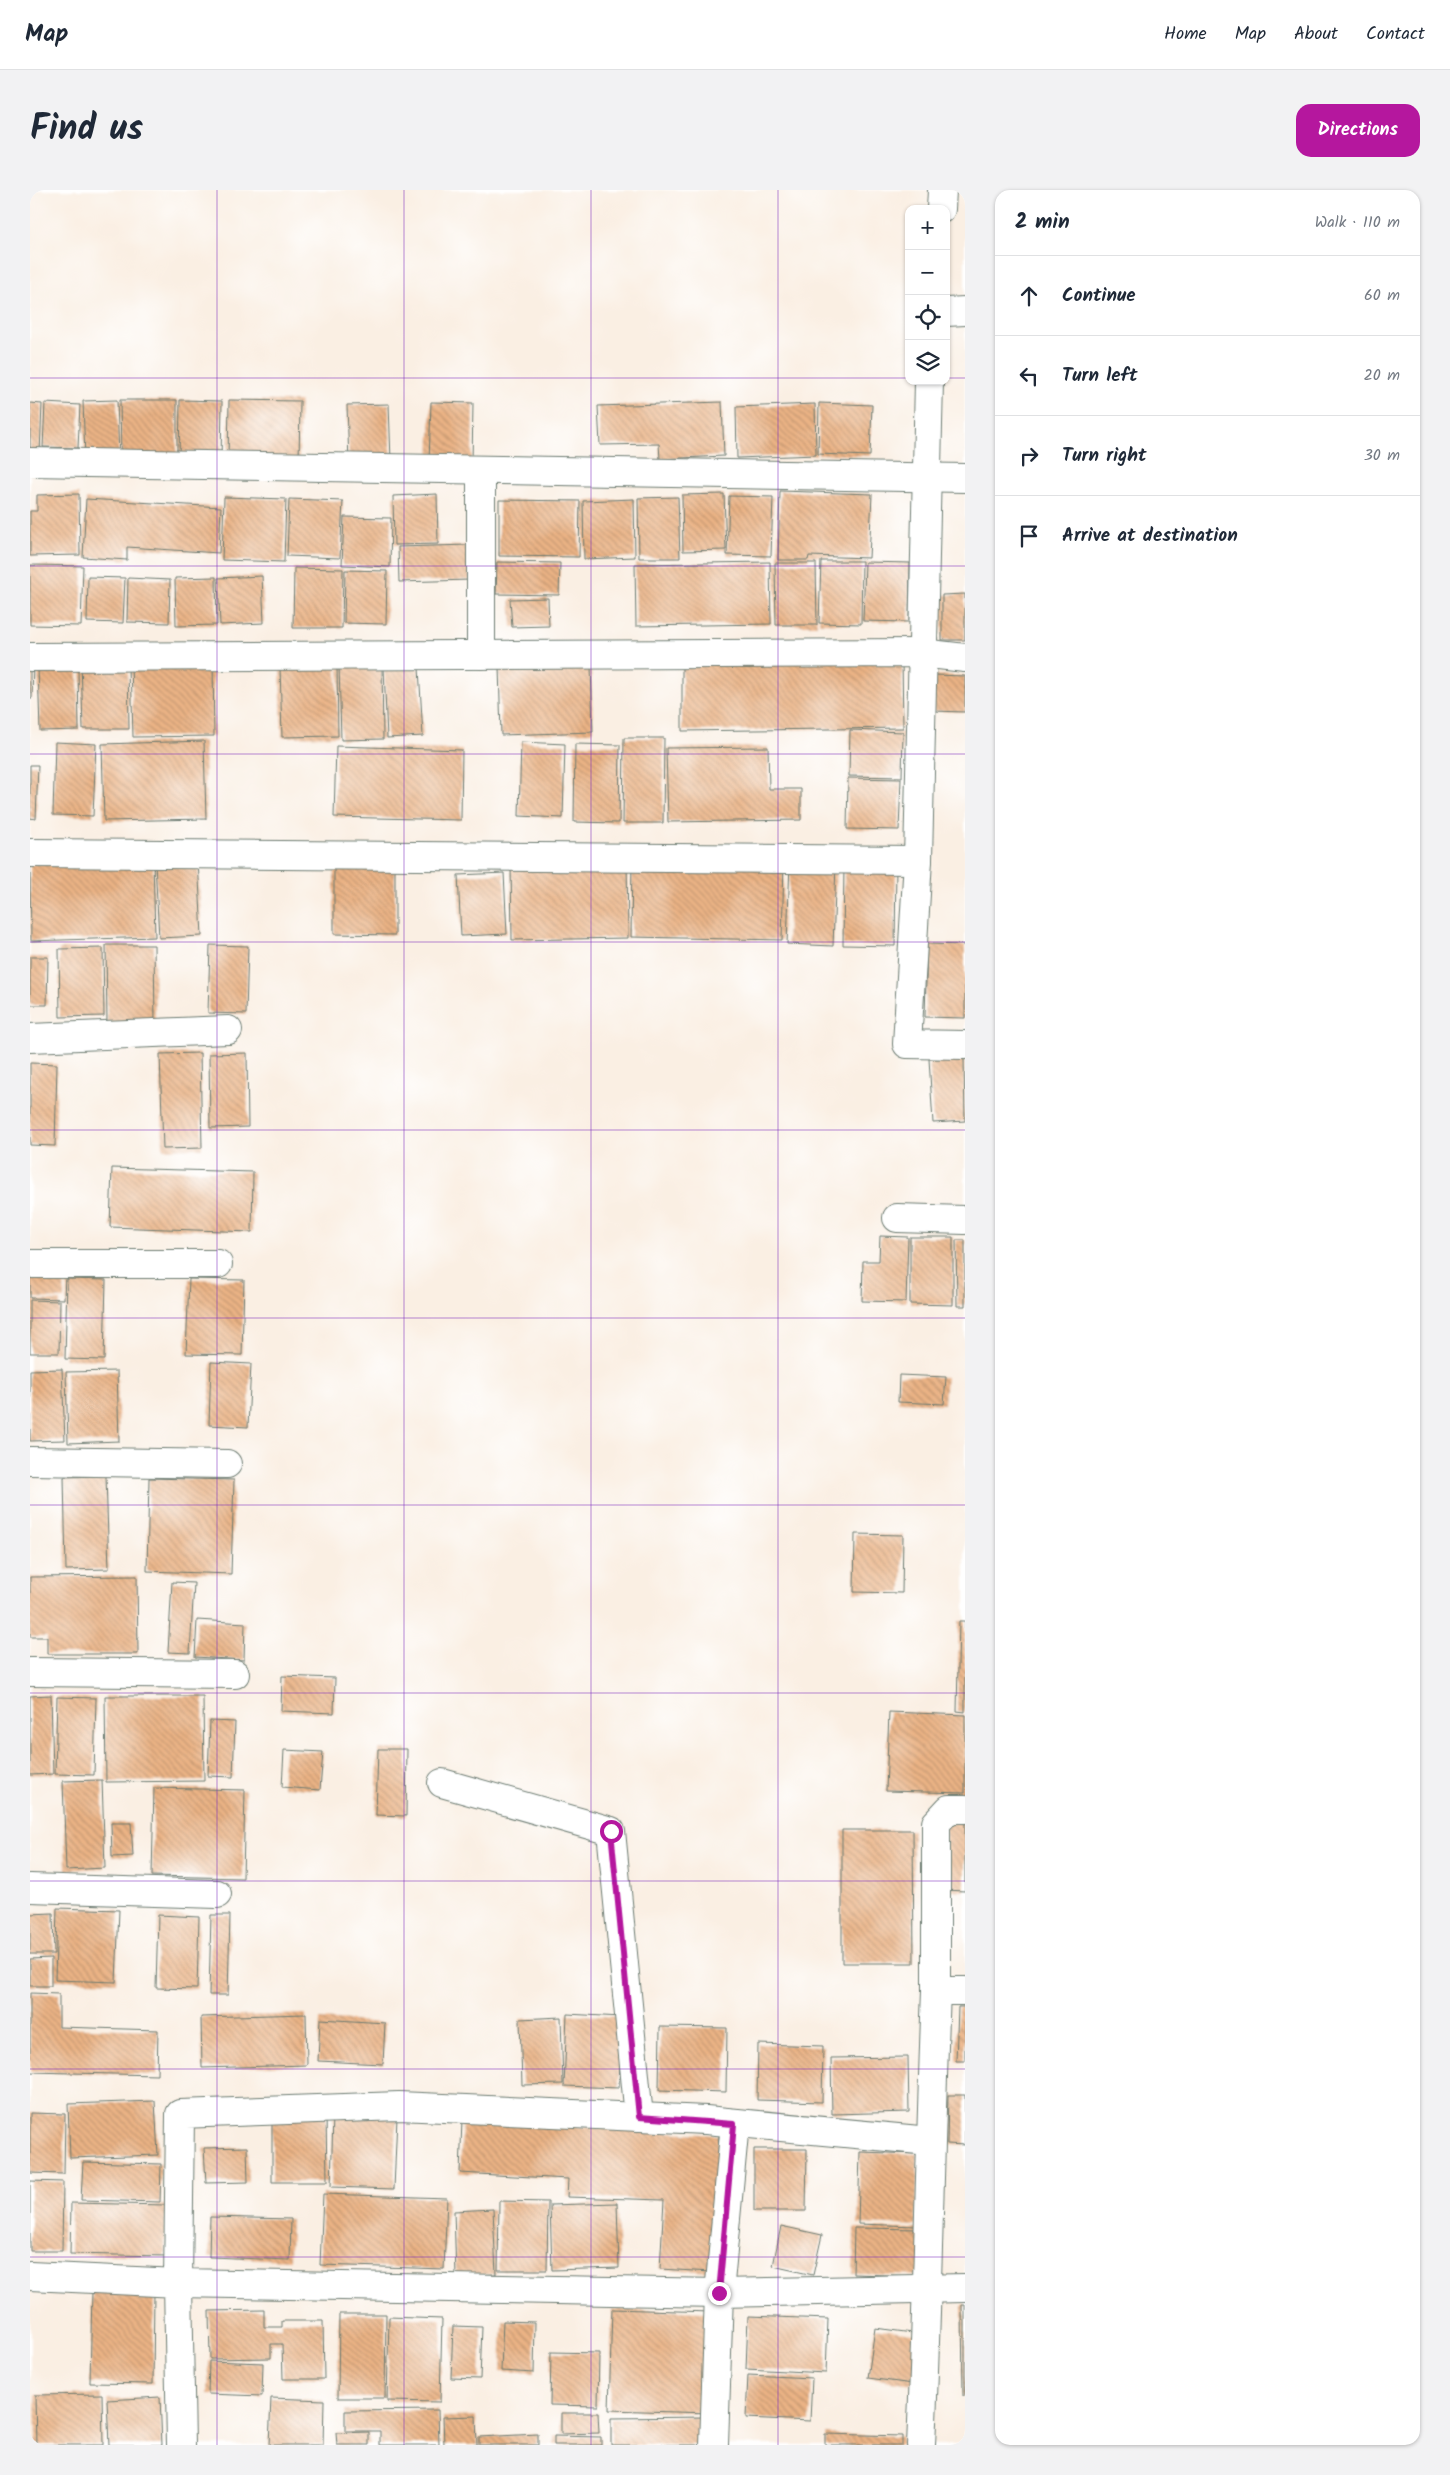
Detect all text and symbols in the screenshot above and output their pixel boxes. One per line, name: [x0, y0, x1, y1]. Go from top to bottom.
text: Map: [25, 15, 68, 54]
text: Home: [1164, 20, 1207, 49]
text: Map: [1235, 20, 1266, 49]
text: About: [1294, 20, 1338, 49]
text: Contact: [1366, 20, 1425, 49]
text: Find us: [30, 102, 143, 158]
button: Directions: [1296, 104, 1420, 157]
map controls: [905, 205, 950, 385]
button: +: [905, 205, 950, 250]
text: 2 min: [1015, 206, 1070, 239]
text: Walk · 110 m: [1315, 210, 1400, 235]
button: −: [905, 250, 950, 295]
text: Continue: [1062, 281, 1135, 311]
icon: ahead: [1015, 282, 1043, 310]
text: 60 m: [1364, 283, 1400, 308]
button: locate: [905, 295, 950, 340]
button: layers: [905, 340, 950, 385]
text: Turn left: [1062, 361, 1137, 391]
icon: left: [1015, 362, 1043, 390]
text: 20 m: [1364, 363, 1400, 388]
text: Turn right: [1062, 441, 1147, 471]
icon: right: [1015, 442, 1043, 470]
text: 30 m: [1364, 443, 1400, 468]
text: Arrive at destination: [1062, 521, 1238, 551]
icon: arrive: [1015, 522, 1043, 550]
route start: [600, 1820, 623, 1843]
route end: [708, 2282, 731, 2305]

